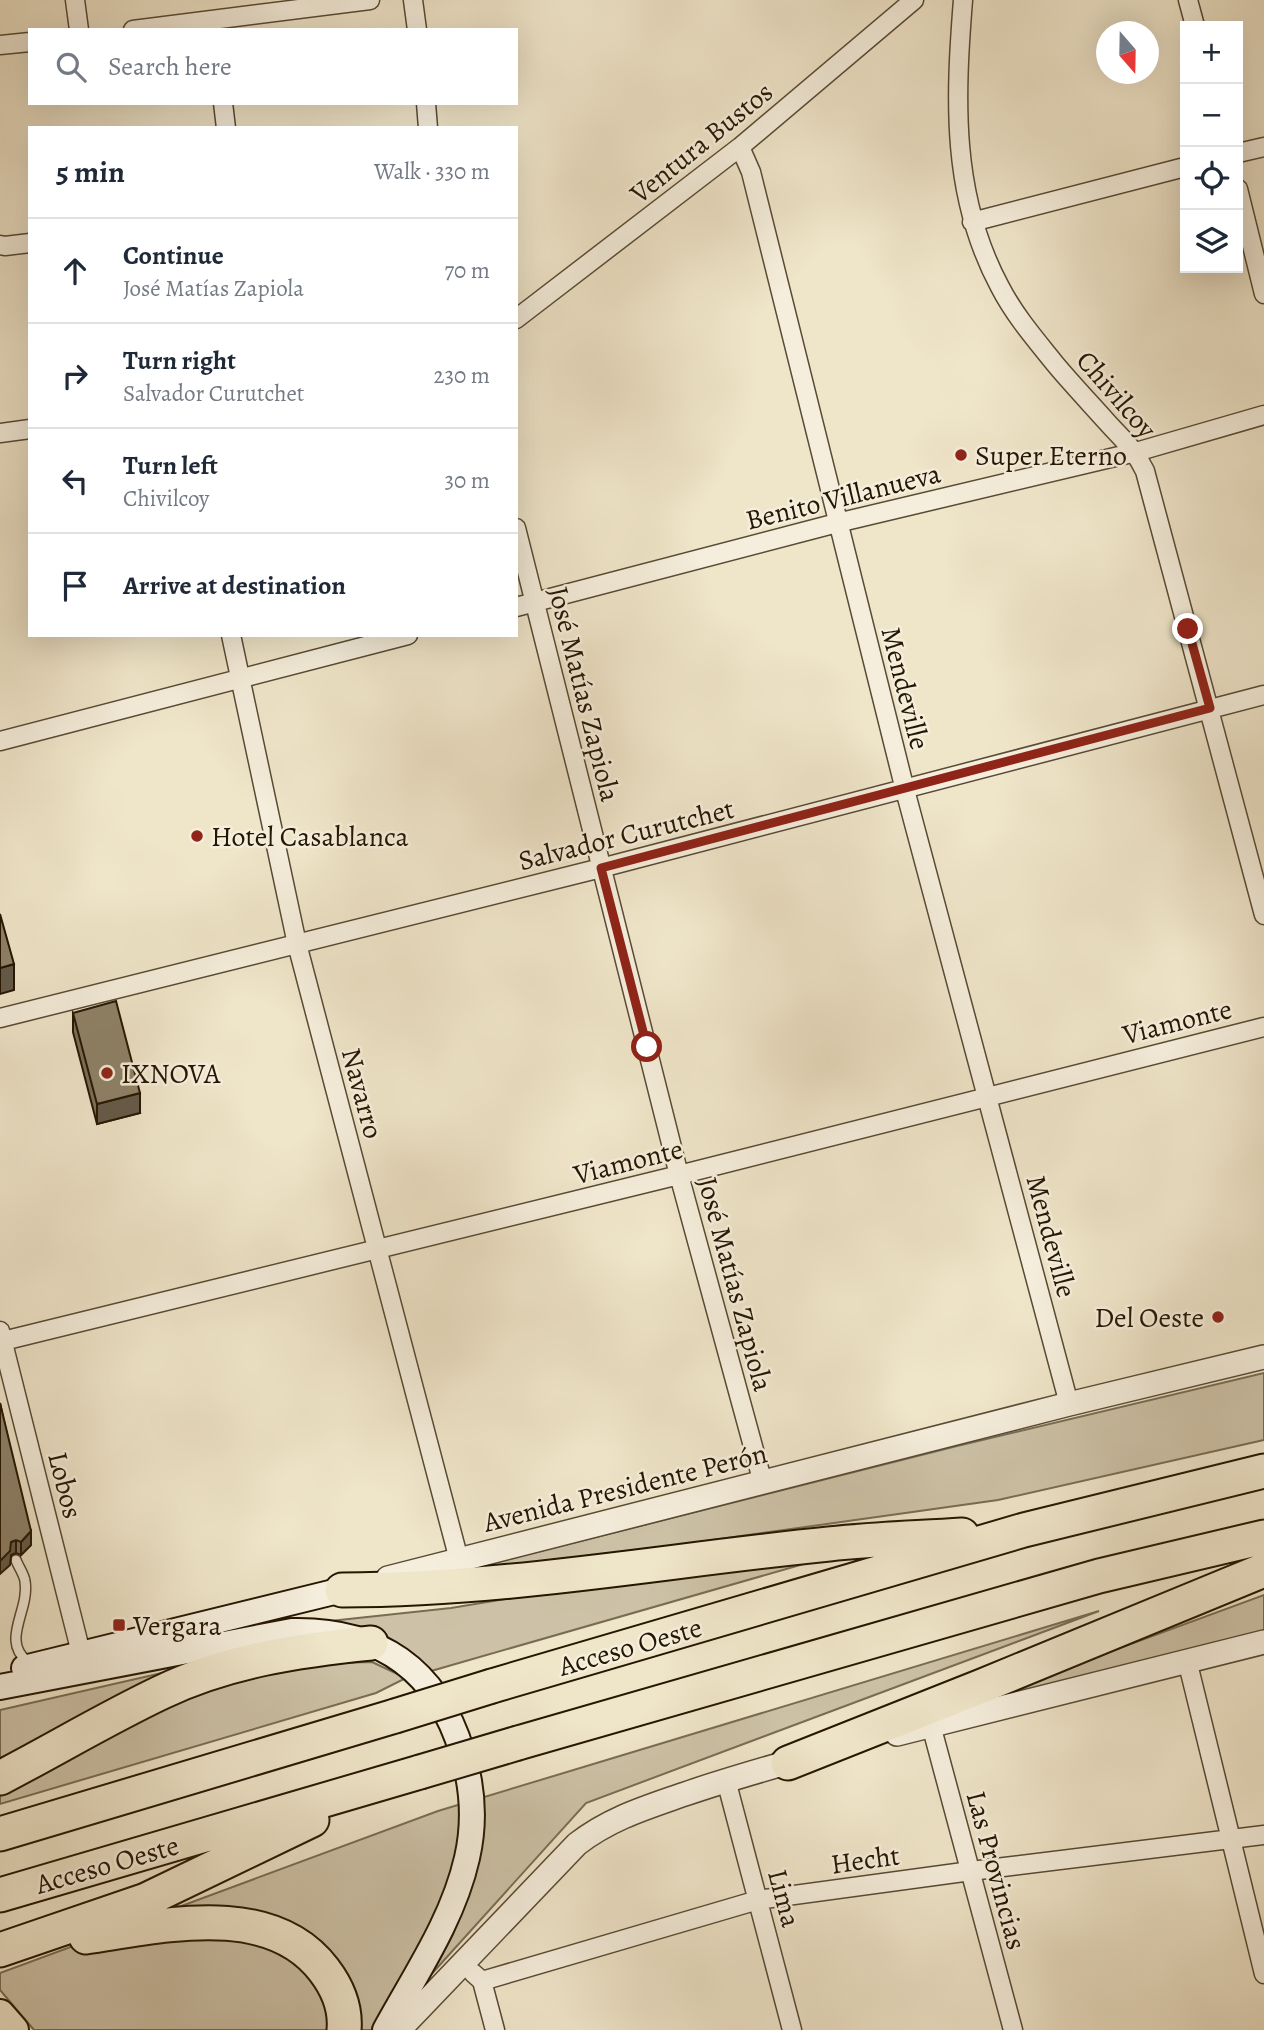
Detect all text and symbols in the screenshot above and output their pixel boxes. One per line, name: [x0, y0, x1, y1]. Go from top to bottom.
north arrow: [1096, 21, 1159, 84]
map controls: [1180, 21, 1243, 273]
button: +: [1180, 21, 1243, 84]
search box: [28, 28, 518, 105]
icon: search: [52, 48, 90, 86]
text: Search here: [108, 49, 232, 84]
street label: Ventura Bustos: [621, 73, 781, 213]
button: −: [1180, 84, 1243, 147]
button: locate: [1180, 147, 1243, 210]
text: 5 min: [56, 152, 125, 192]
text: Walk · 330 m: [374, 156, 490, 187]
button: layers: [1180, 210, 1243, 273]
text: Continue: [123, 238, 224, 273]
icon: ahead: [56, 252, 94, 290]
text: 70 m: [444, 255, 490, 286]
text: José Matías Zapiola: [123, 273, 304, 304]
text: Turn right: [123, 343, 236, 378]
street label: Chivilcoy: [1067, 343, 1165, 447]
icon: right: [56, 357, 94, 395]
text: 230 m: [434, 360, 490, 391]
text: Salvador Curutchet: [123, 378, 304, 409]
place label: Super Eterno: [975, 437, 1127, 475]
marker: Super Eterno: [953, 447, 969, 463]
text: Turn left: [123, 448, 218, 483]
street label: Benito Villanueva: [742, 454, 945, 540]
icon: left: [56, 462, 94, 500]
text: 30 m: [444, 465, 490, 496]
text: Chivilcoy: [123, 483, 209, 514]
icon: arrive: [56, 567, 94, 605]
text: Arrive at destination: [123, 568, 346, 603]
street label: José Matías Zapiola: [539, 583, 629, 806]
route end: [1172, 613, 1203, 644]
street label: Mendeville: [871, 623, 939, 754]
street label: Salvador Curutchet: [514, 790, 738, 880]
place label: Hotel Casablanca: [211, 818, 409, 856]
marker: Hotel Casablanca: [189, 828, 205, 844]
street label: Viamonte: [1118, 990, 1236, 1054]
route start: [631, 1031, 662, 1062]
street label: Navarro: [332, 1044, 392, 1143]
place label: IXNOVA: [121, 1055, 221, 1093]
marker: IXNOVA: [99, 1065, 115, 1081]
street label: Viamonte: [569, 1130, 687, 1194]
street label: Mendeville: [1016, 1171, 1086, 1302]
street label: José Matías Zapiola: [688, 1173, 782, 1396]
place label: Del Oeste: [1094, 1299, 1204, 1337]
marker: Del Oeste: [1210, 1309, 1226, 1325]
street label: Avenida Presidente Perón: [478, 1434, 771, 1542]
street label: Lobos: [38, 1448, 92, 1523]
place label: Vergara: [132, 1607, 221, 1645]
street label: Acceso Oeste: [553, 1608, 706, 1686]
marker: Vergara: [111, 1617, 127, 1633]
street label: Las Provincias: [957, 1787, 1035, 1954]
street label: Acceso Oeste: [30, 1826, 183, 1904]
street label: Hecht: [828, 1836, 902, 1884]
street label: Lima: [758, 1865, 810, 1931]

